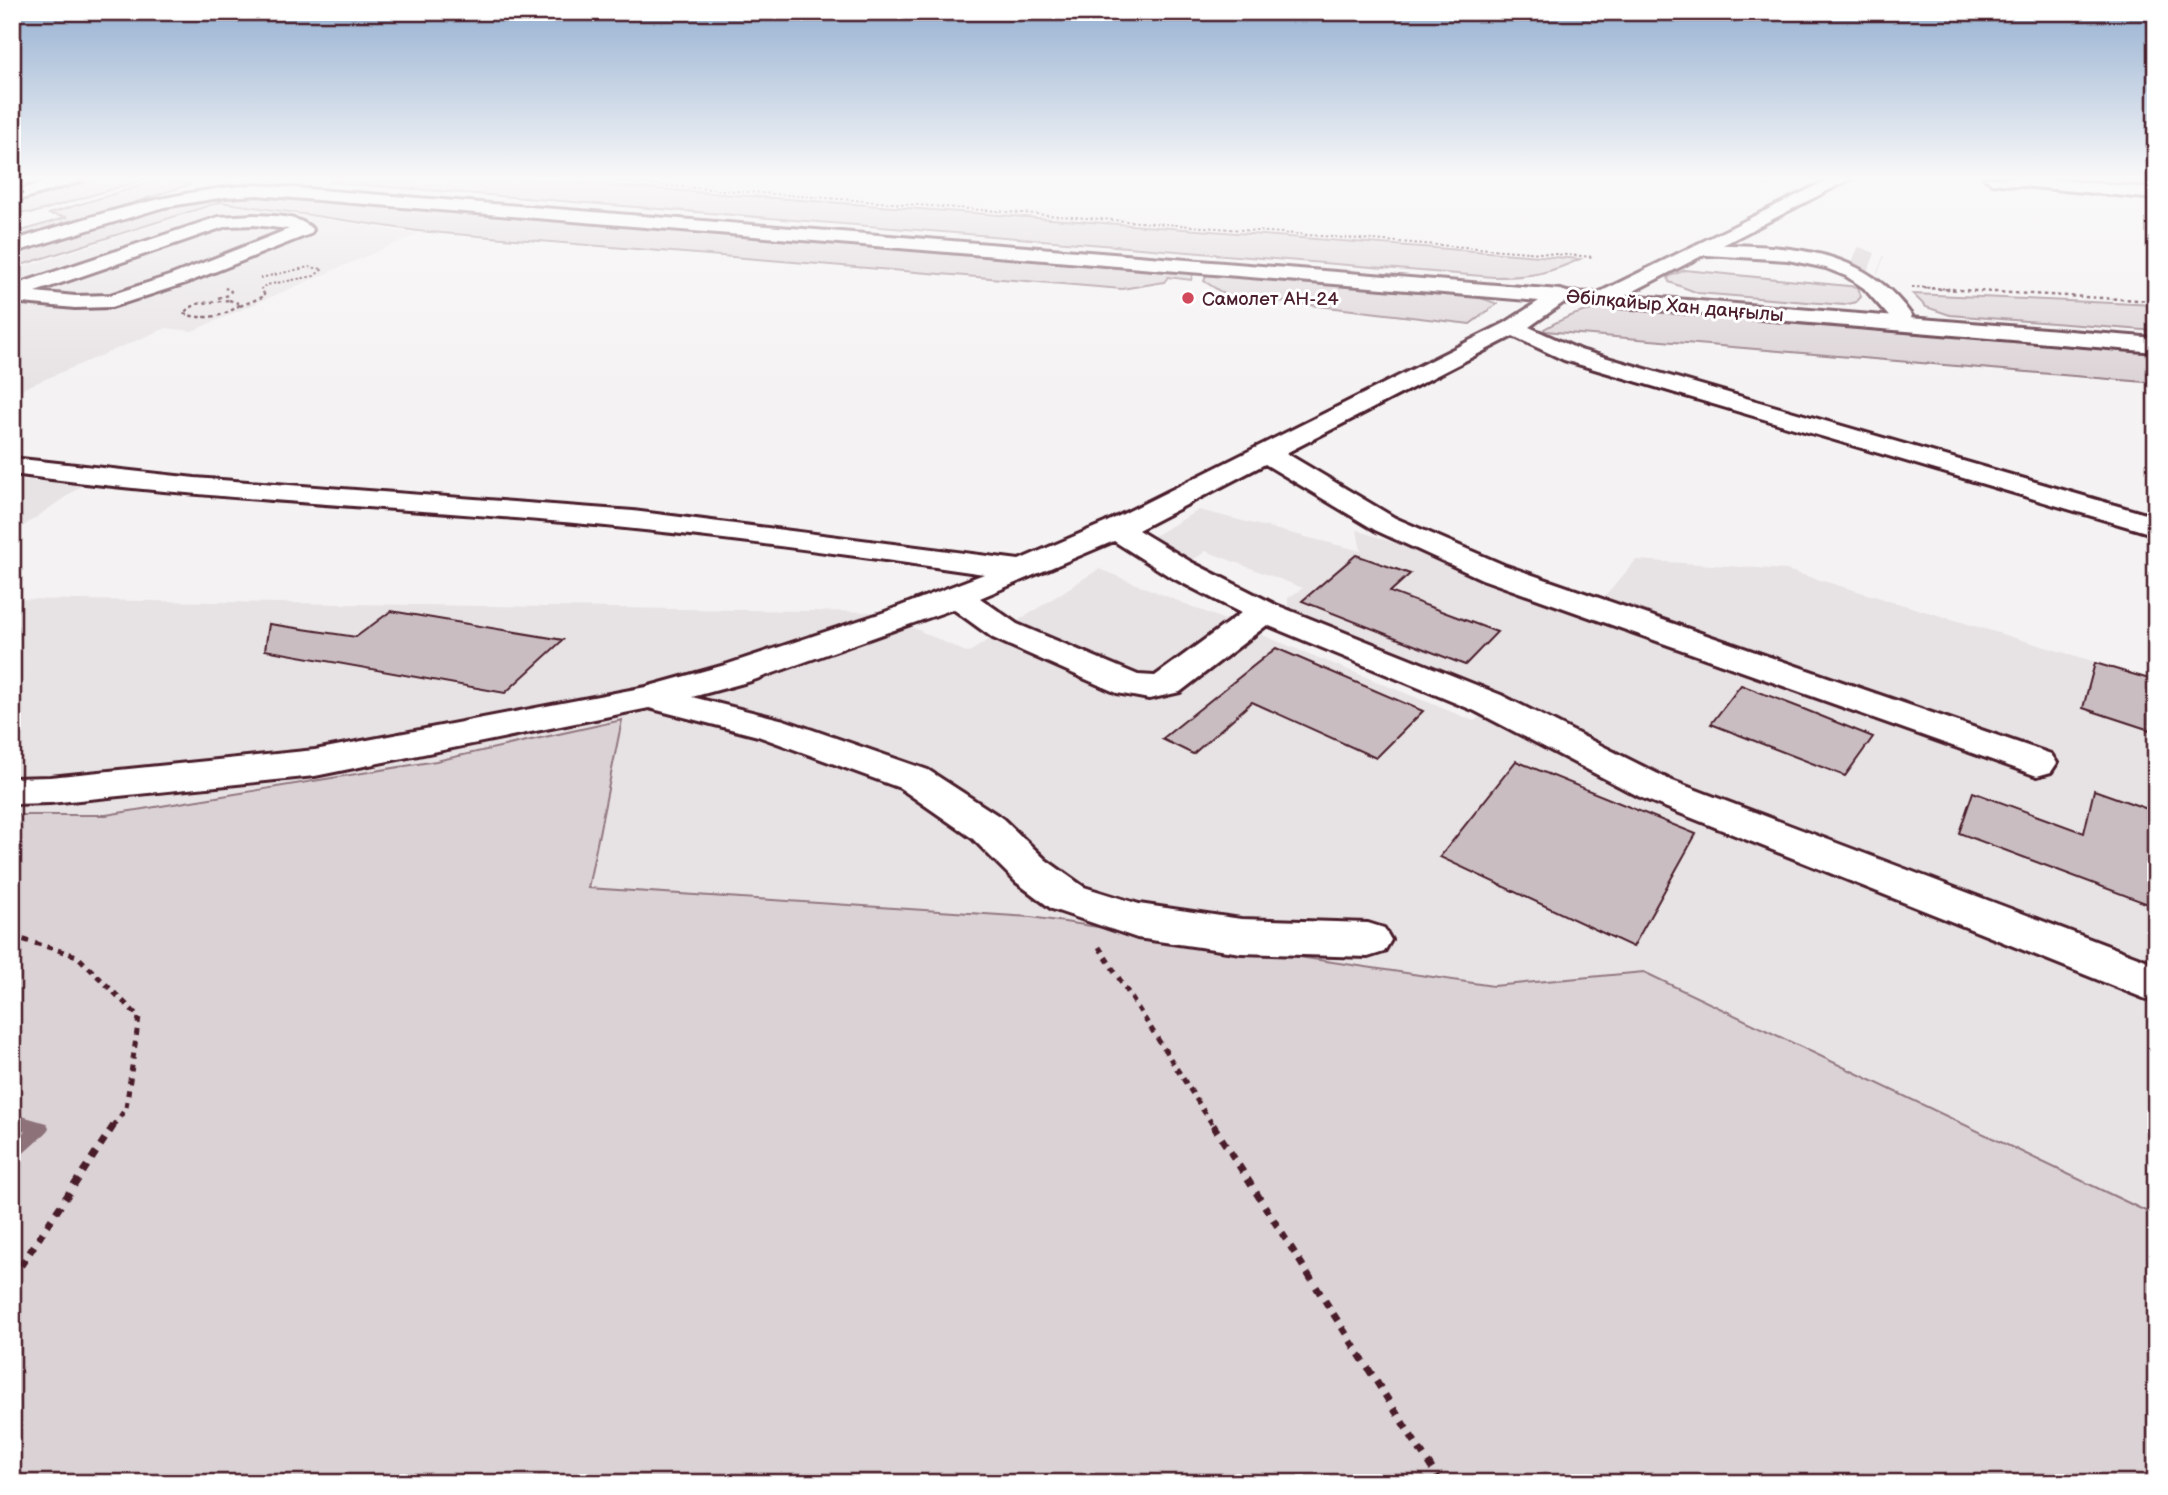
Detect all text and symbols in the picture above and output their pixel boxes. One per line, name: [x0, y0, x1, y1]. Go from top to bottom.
street label: Әбілқайыр Хан даңғылы: [1565, 286, 1784, 327]
place label: Самолет АН-24: [1202, 288, 1339, 311]
marker: Самолет АН-24: [1180, 290, 1196, 306]

